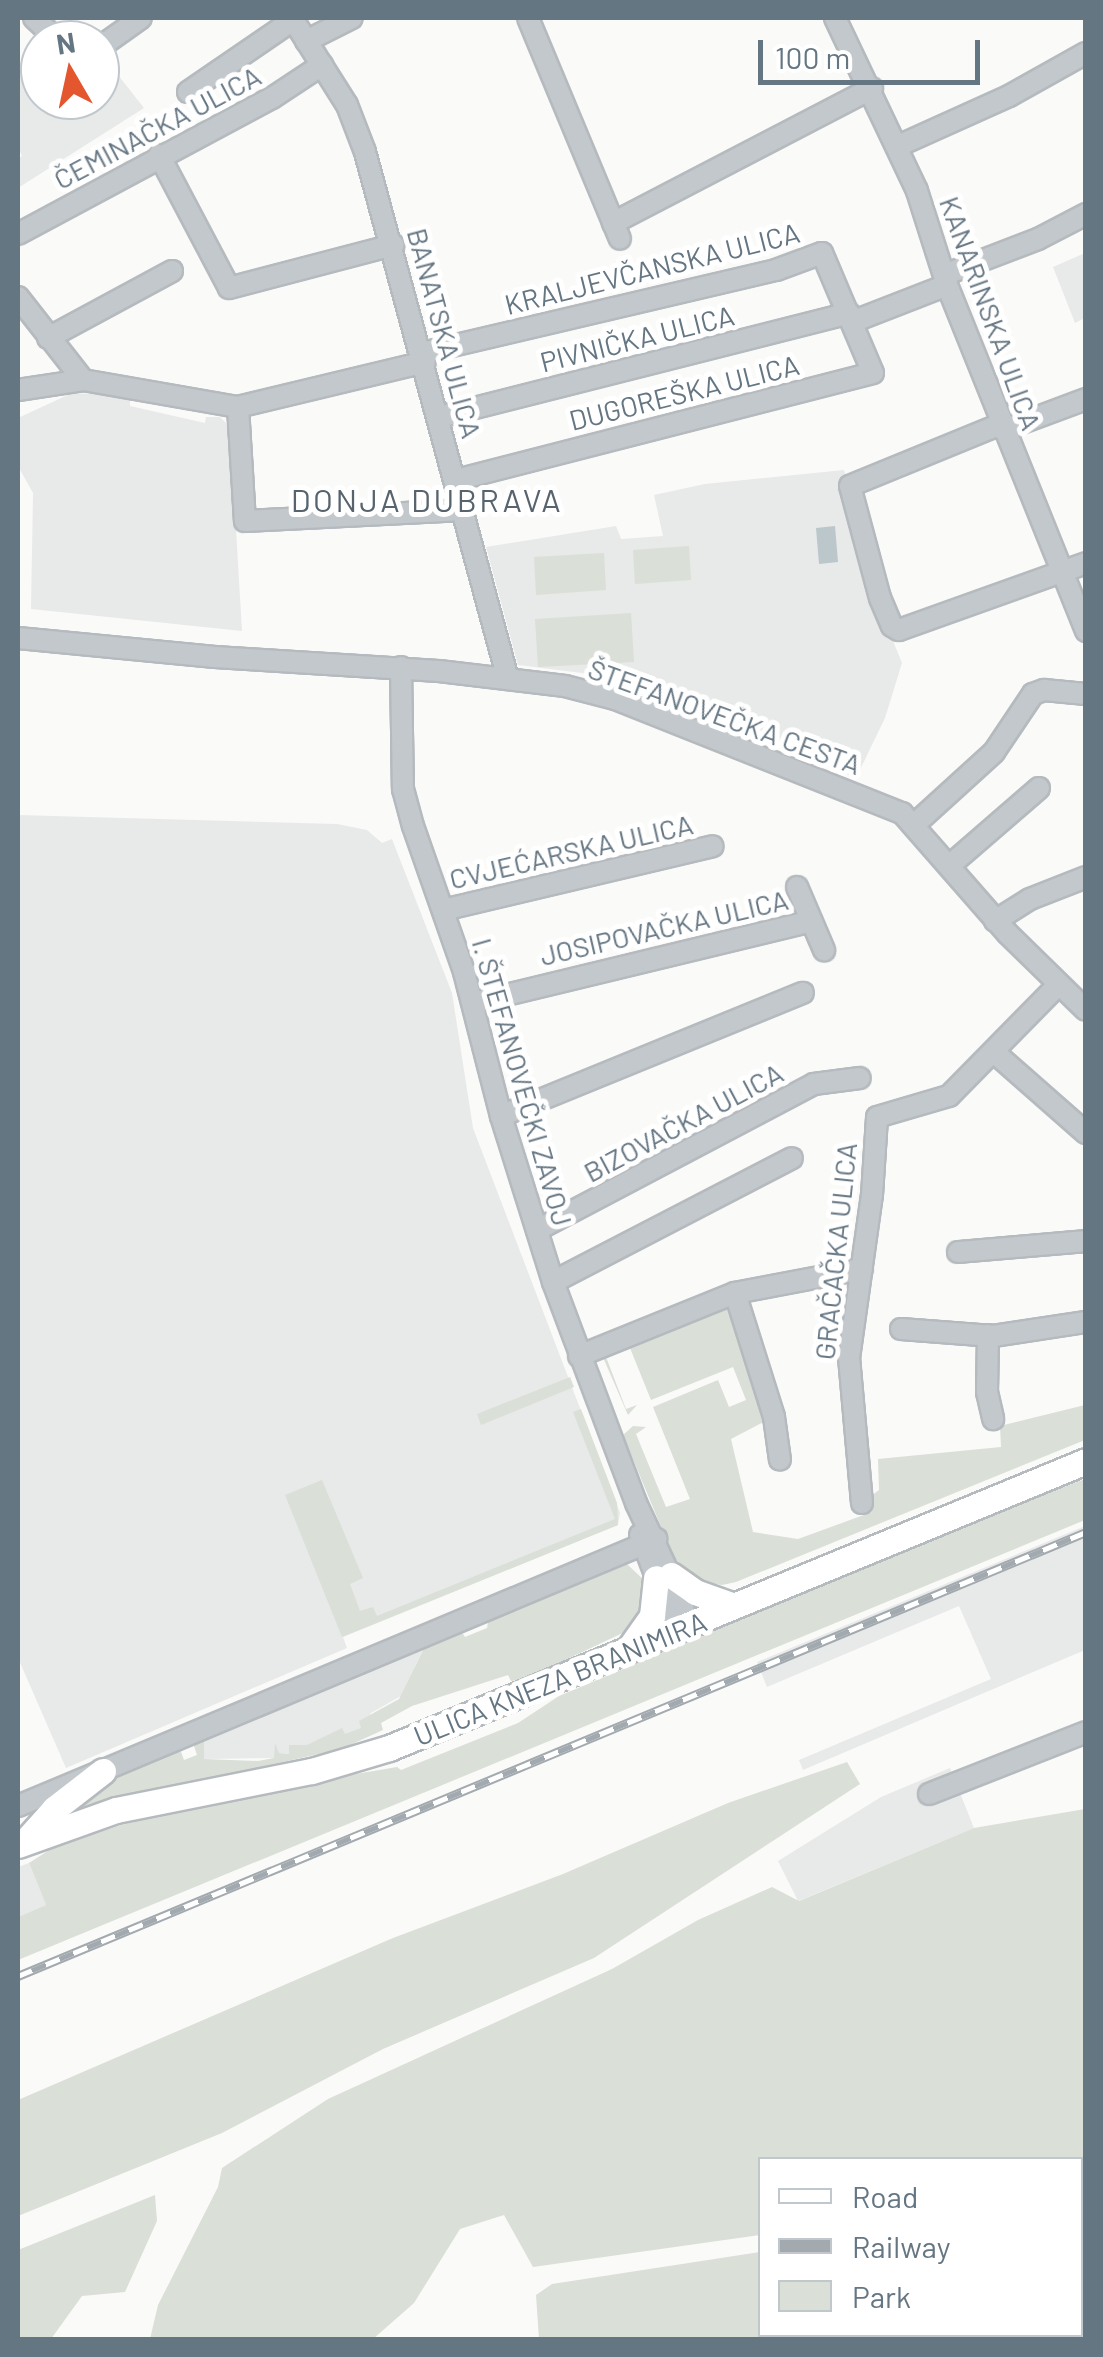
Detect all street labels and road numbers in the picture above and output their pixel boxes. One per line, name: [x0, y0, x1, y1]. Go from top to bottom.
street label: ČEMINAČKA ULICA: [48, 58, 266, 196]
street label: KANARINSKA ULICA: [933, 192, 1049, 434]
street label: KRALJEVČANSKA ULICA: [501, 215, 803, 321]
street label: BANATSKA ULICA: [401, 224, 489, 442]
street label: PIVNIČKA ULICA: [536, 298, 738, 378]
street label: DUGOREŠKA ULICA: [566, 347, 802, 437]
street label: ŠTEFANOVEČKA CESTA: [584, 651, 866, 781]
street label: CVJEĆARSKA ULICA: [446, 807, 696, 895]
street label: JOSIPOVAČKA ULICA: [537, 882, 791, 972]
street label: I. ŠTEFANOVEČKI ZAVOJ: [466, 934, 580, 1230]
street label: BIZOVAČKA ULICA: [578, 1055, 788, 1189]
street label: GRAČAČKA ULICA: [807, 1141, 863, 1361]
street label: ULICA KNEZA BRANIMIRA: [409, 1604, 711, 1752]

